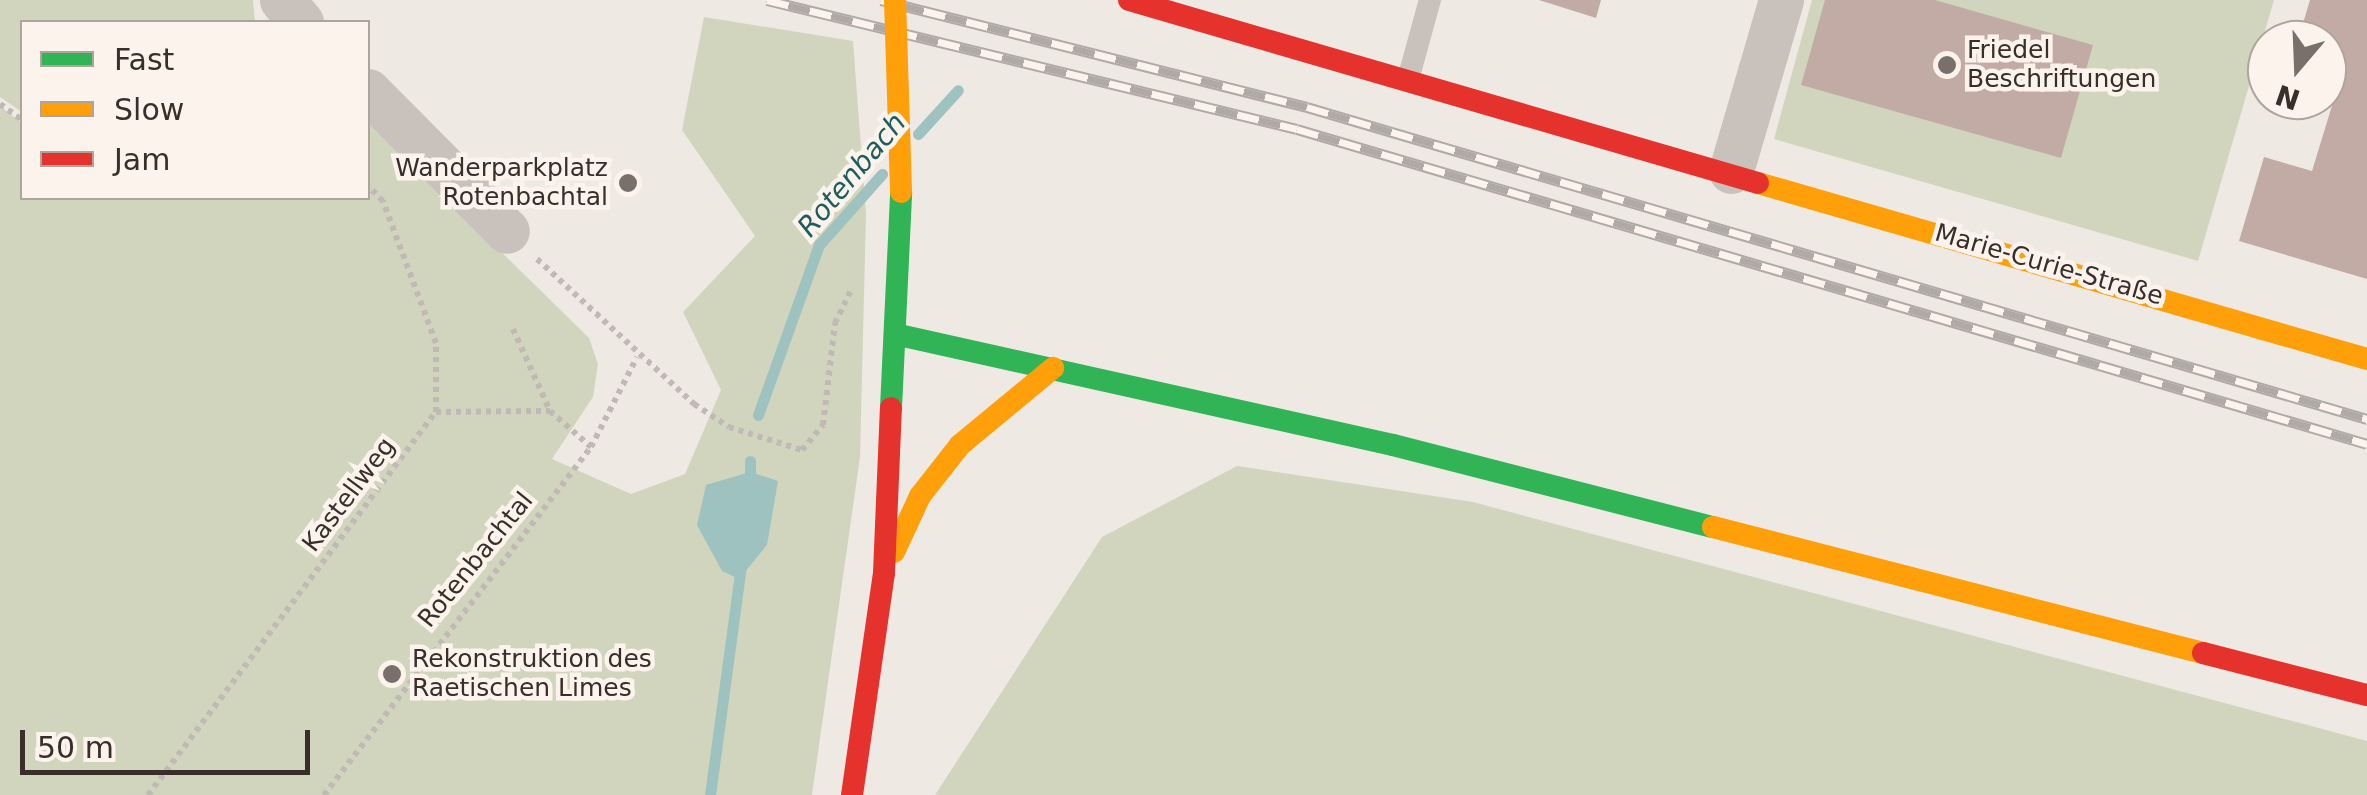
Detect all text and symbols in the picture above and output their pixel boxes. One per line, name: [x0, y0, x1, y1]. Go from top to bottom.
legend: [20, 20, 370, 200]
north arrow: [2247, 20, 2347, 120]
place label: Friedel Beschriftungen: [1967, 36, 2156, 95]
text: Fast: [114, 42, 174, 77]
marker: Friedel Beschriftungen: [1936, 54, 1958, 76]
text: N: [2271, 78, 2304, 116]
text: Slow: [114, 92, 184, 127]
water label: Rotenbach: [791, 107, 913, 243]
text: Jam: [114, 142, 170, 177]
place label: Wanderparkplatz Rotenbachtal: [395, 154, 608, 213]
marker: Wanderparkplatz Rotenbachtal: [617, 172, 639, 194]
street label: Marie-Curie-Straße: [1932, 218, 2166, 312]
street label: Kastellweg: [296, 432, 402, 558]
street label: Rotenbachtal: [412, 486, 540, 634]
place label: Rekonstruktion des Raetischen Limes: [412, 645, 652, 704]
marker: Rekonstruktion des Raetischen Limes: [381, 663, 403, 685]
scale bar: [25, 710, 315, 772]
text: 50 m: [37, 730, 114, 765]

